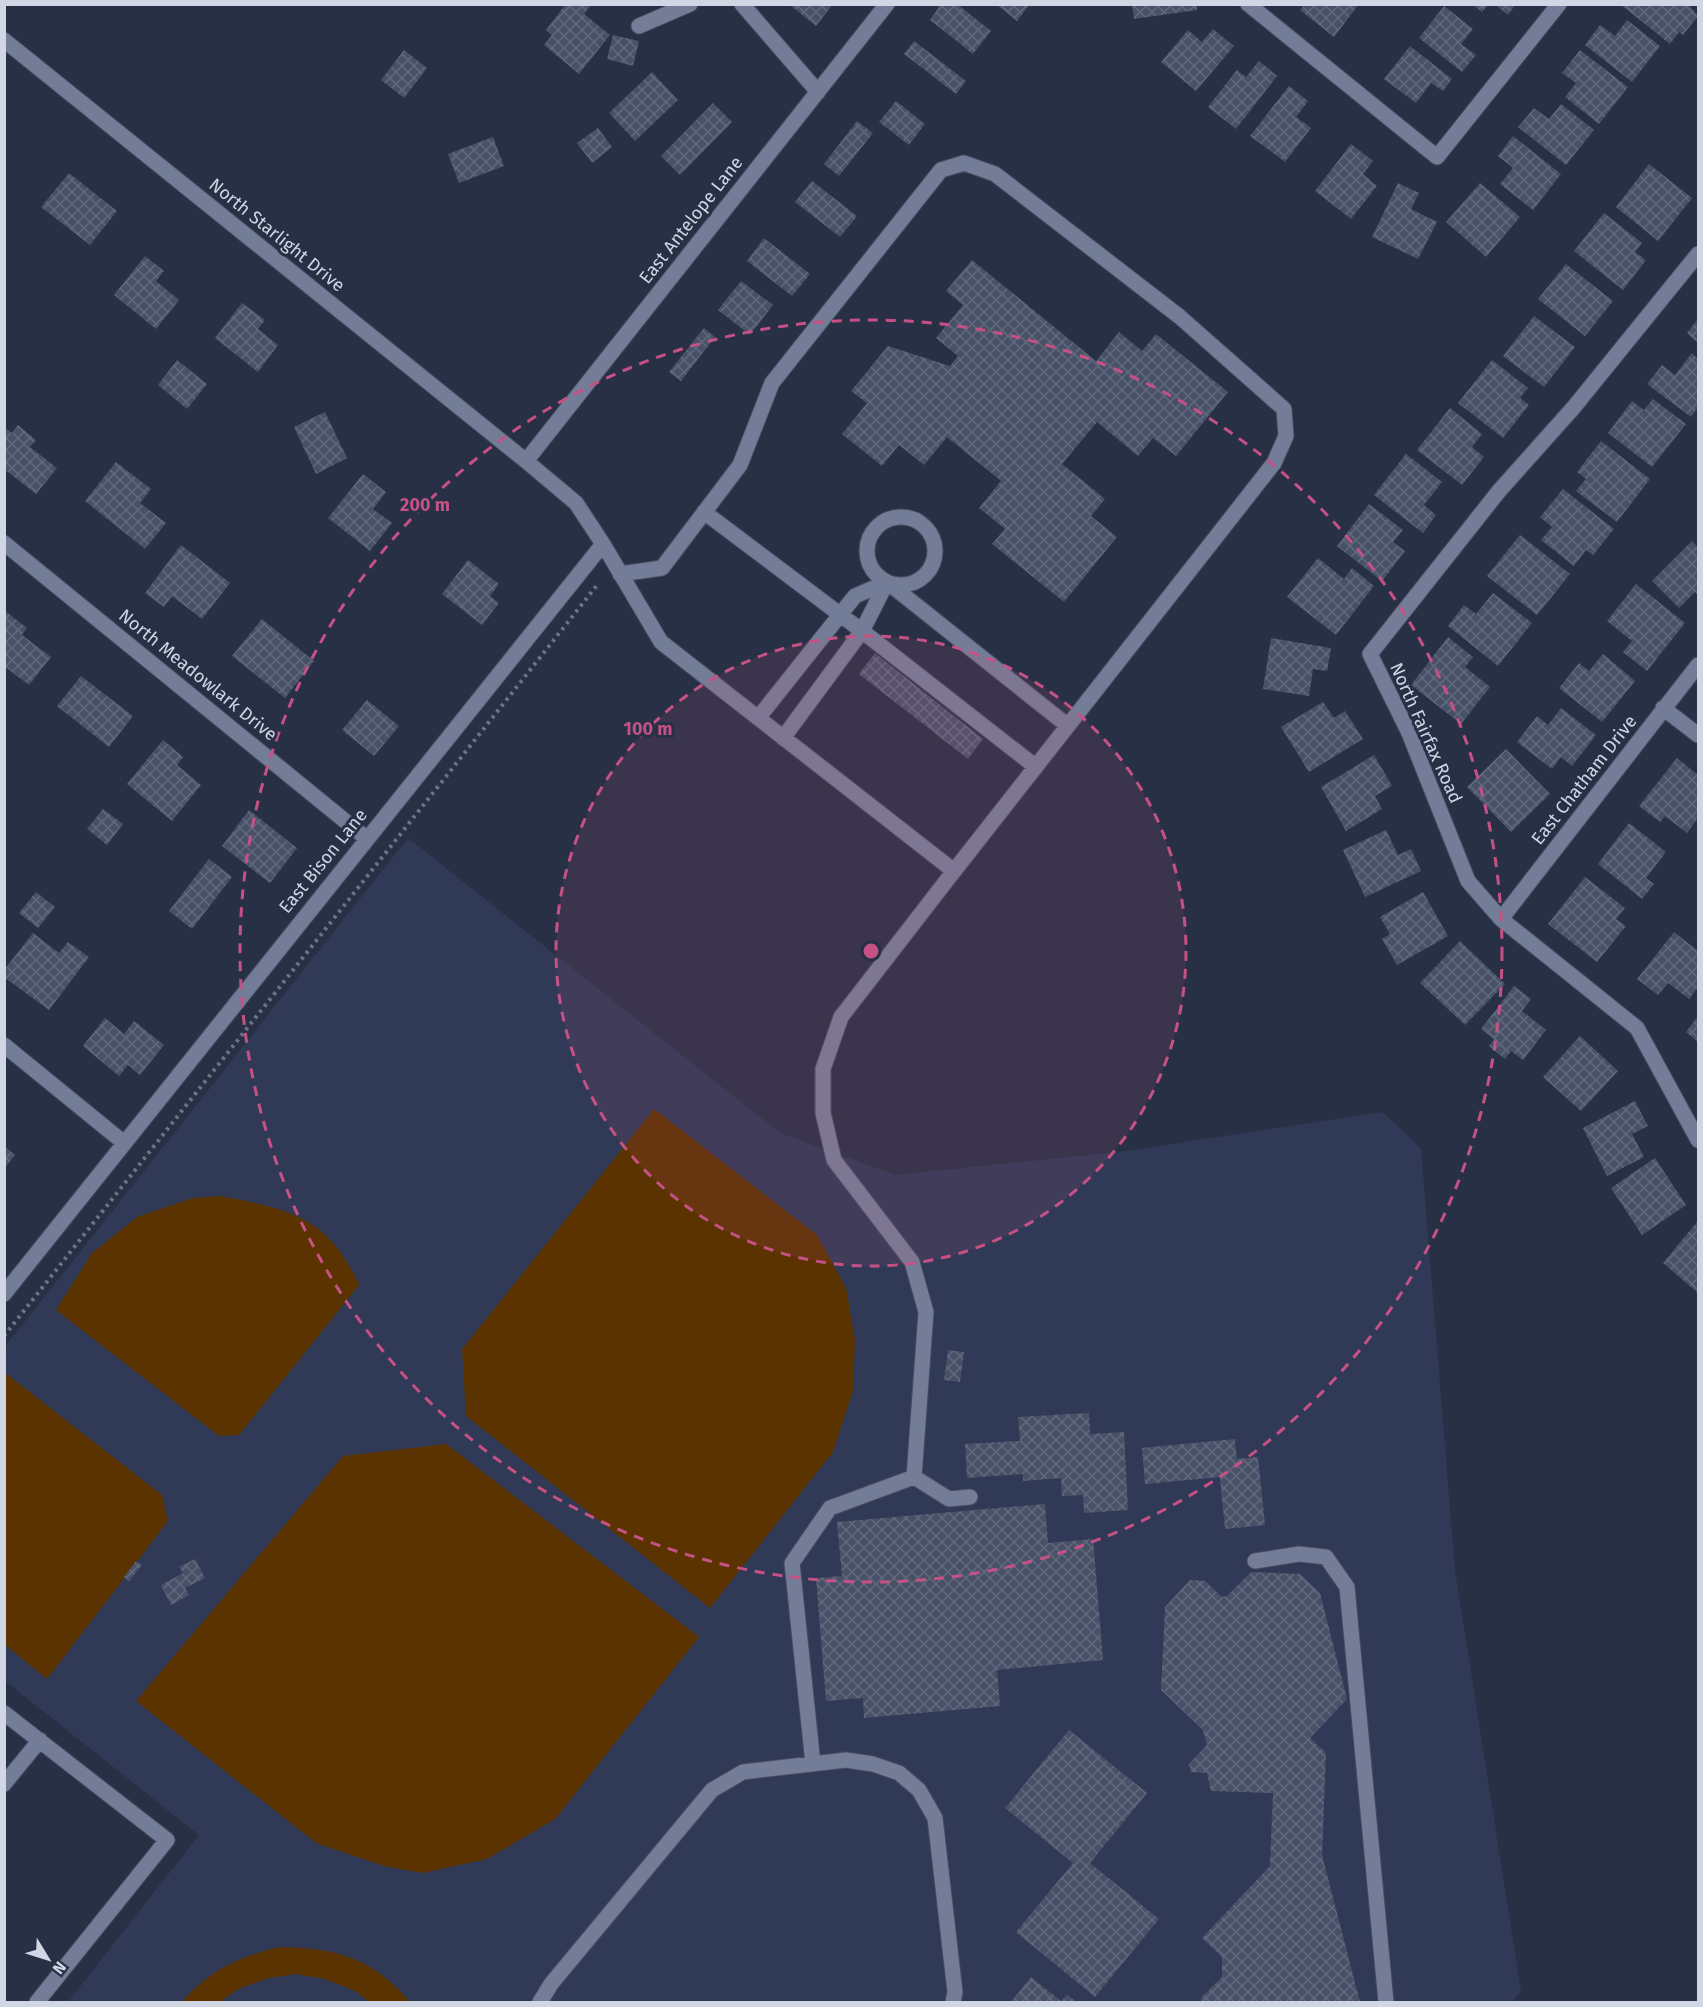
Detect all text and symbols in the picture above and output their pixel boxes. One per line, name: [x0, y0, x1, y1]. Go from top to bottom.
street label: East Antelope Lane: [634, 152, 748, 288]
street label: North Starlight Drive: [205, 174, 349, 296]
text: 200 m: [400, 494, 450, 516]
street label: North Meadowlark Drive: [114, 604, 282, 746]
street label: North Fairfax Road: [1385, 659, 1467, 807]
street label: East Chatham Drive: [1527, 711, 1641, 849]
text: 100 m: [624, 718, 672, 740]
street label: East Bison Lane: [274, 804, 372, 918]
centre of rings: [861, 941, 881, 961]
north arrow: [18, 1929, 78, 1989]
text: N: [49, 1958, 70, 1978]

